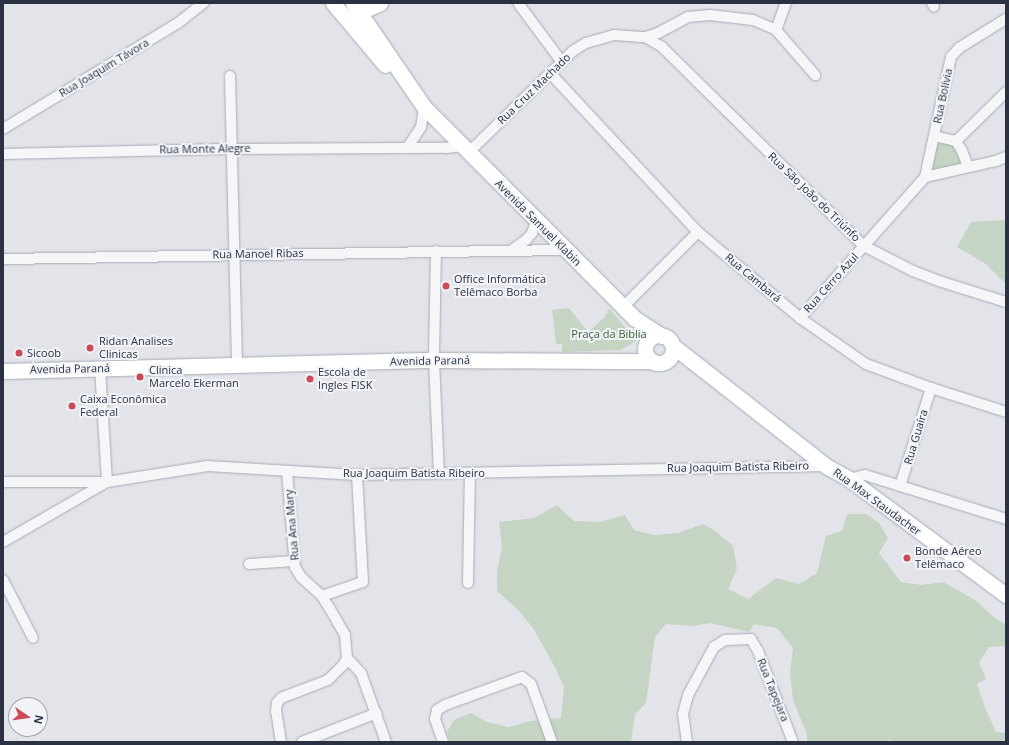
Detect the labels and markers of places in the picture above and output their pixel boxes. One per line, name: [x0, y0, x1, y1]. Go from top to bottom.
place label: Office Informática Telêmaco Borba: [454, 273, 546, 299]
marker: Office Informática Telêmaco Borba: [441, 281, 451, 291]
place label: Ridan Analises Clinicas: [99, 335, 173, 361]
marker: Ridan Analises Clinicas: [84, 342, 96, 354]
place label: Sicoob: [27, 346, 61, 360]
marker: Sicoob: [14, 348, 24, 358]
place label: Clinica Marcelo Ekerman: [149, 364, 239, 390]
place label: Escola de Ingles FISK: [318, 366, 372, 392]
marker: Clinica Marcelo Ekerman: [134, 371, 146, 383]
marker: Escola de Ingles FISK: [305, 374, 315, 384]
place label: Caixa Econômica Federal: [80, 393, 166, 419]
marker: Caixa Econômica Federal: [67, 401, 77, 411]
place label: Bonde Aéreo Telêmaco: [915, 545, 982, 571]
marker: Bonde Aéreo Telêmaco: [902, 553, 912, 563]

